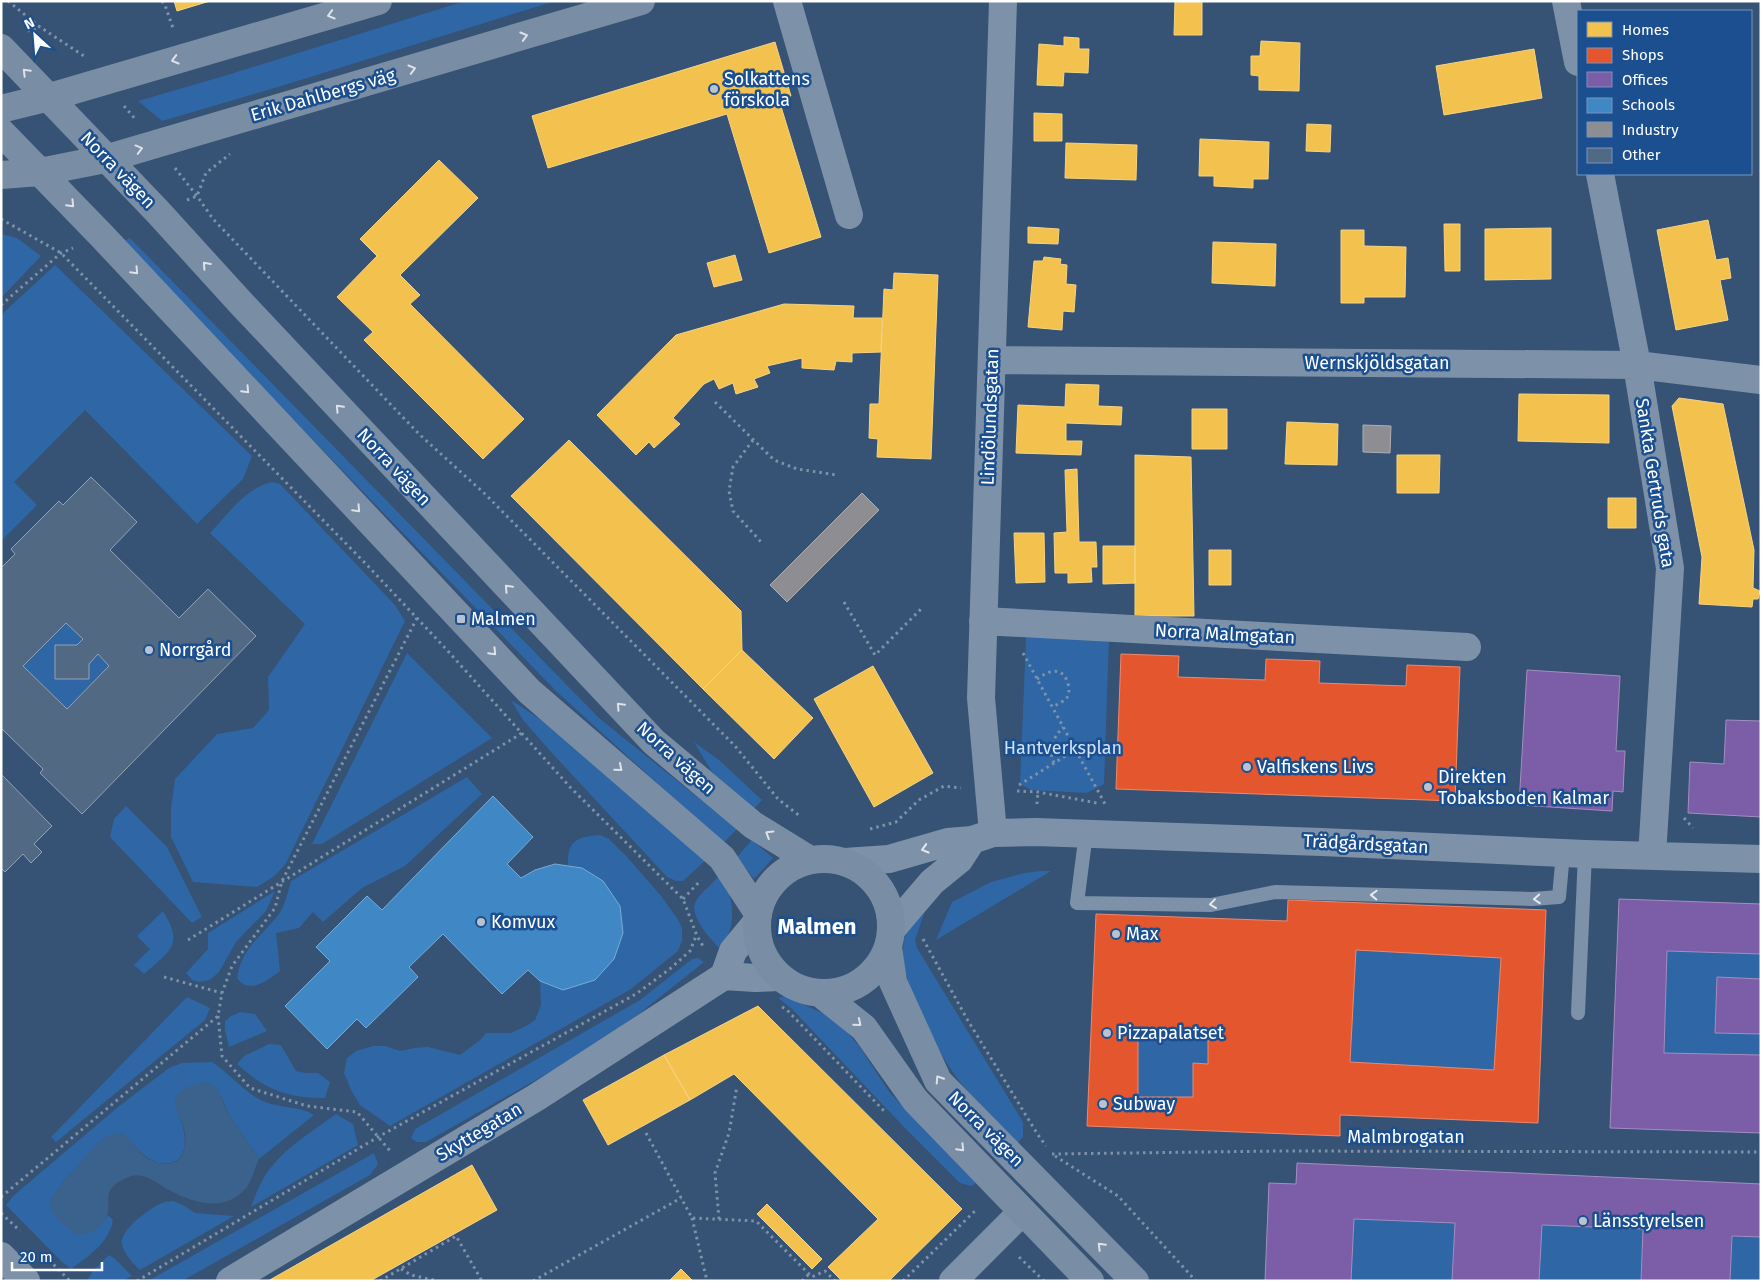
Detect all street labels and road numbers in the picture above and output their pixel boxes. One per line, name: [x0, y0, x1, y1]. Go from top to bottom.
street label: Erik Dahlbergs väg: [248, 64, 399, 126]
street label: Norra vägen: [76, 127, 160, 213]
street label: Lindölundsgatan: [977, 348, 1003, 486]
street label: Wernskjöldsgatan: [1304, 352, 1450, 374]
street label: Sankta Gertruds gata: [1631, 397, 1679, 569]
street label: Norra vägen: [352, 424, 436, 510]
street label: Norra Malmgatan: [1154, 619, 1296, 649]
street label: Norra vägen: [632, 717, 720, 799]
street label: Trädgårdsgatan: [1303, 830, 1429, 858]
street label: Norra vägen: [943, 1086, 1029, 1172]
street label: Skyttegatan: [432, 1098, 526, 1166]
street label: Malmbrogatan: [1347, 1126, 1465, 1148]

